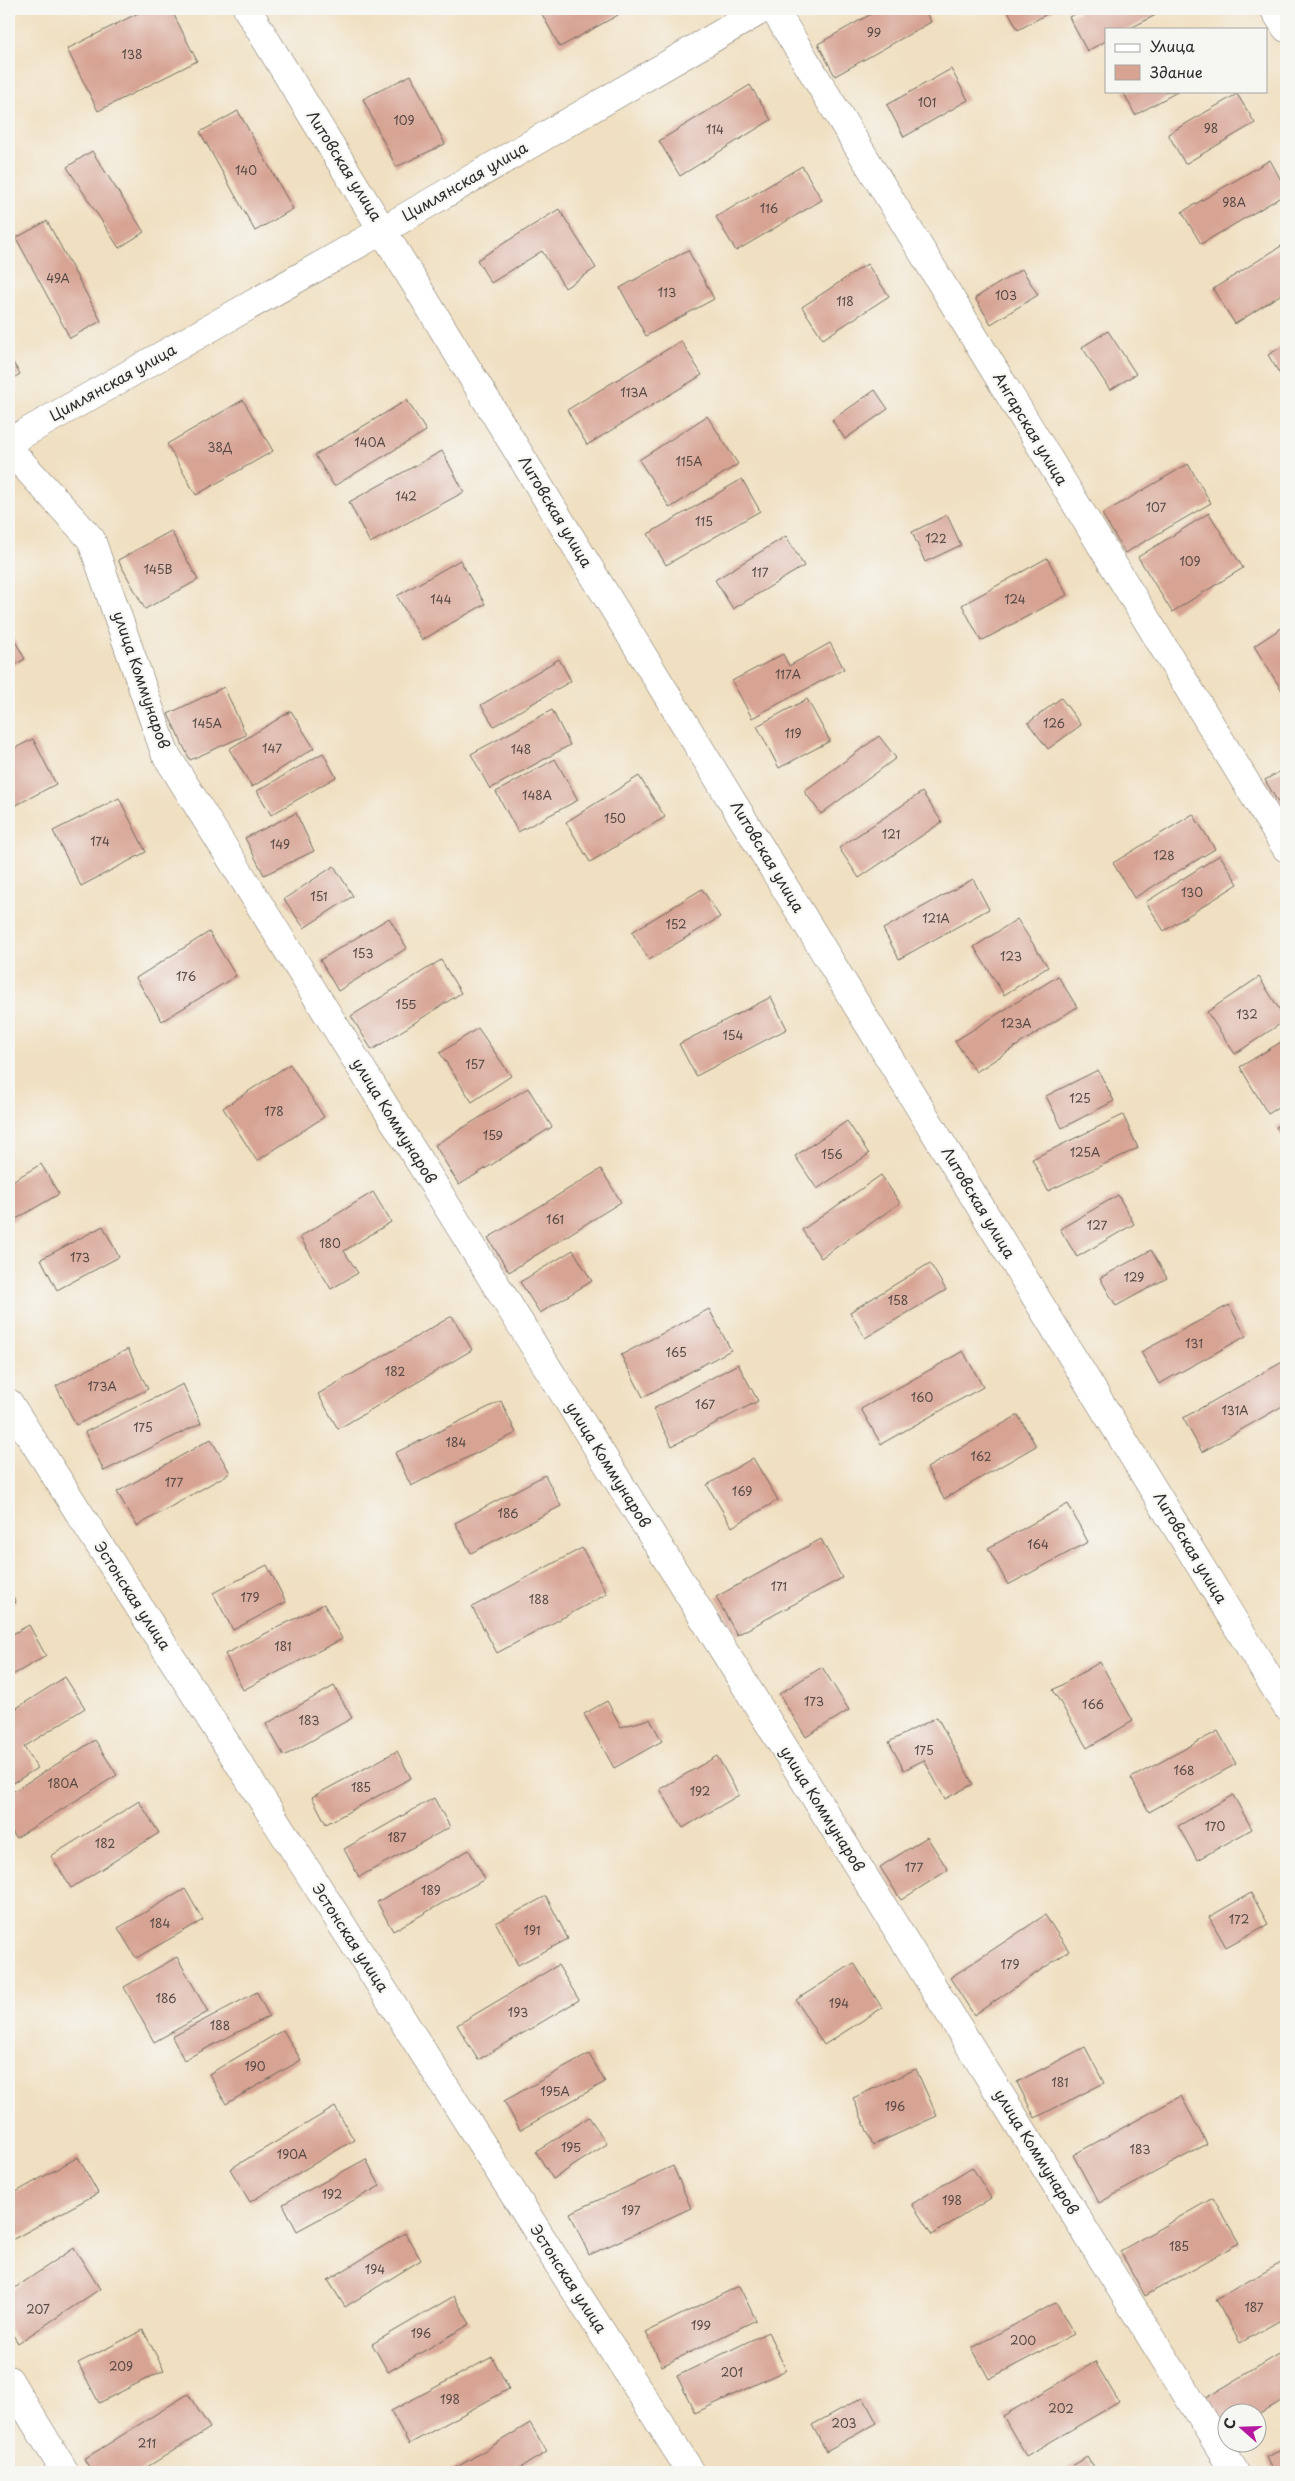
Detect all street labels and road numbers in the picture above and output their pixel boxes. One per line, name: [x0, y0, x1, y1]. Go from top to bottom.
street label: Литовская улица: [302, 105, 389, 226]
street label: Цимлянская улица: [397, 135, 532, 226]
street label: Цимлянская улица: [45, 337, 180, 426]
street label: Ангарская улица: [988, 367, 1075, 490]
street label: Литовская улица: [514, 451, 599, 572]
street label: улица Коммунаров: [108, 608, 177, 751]
street label: Литовская улица: [726, 796, 811, 917]
street label: улица Коммунаров: [347, 1053, 443, 1187]
street label: Литовская улица: [937, 1142, 1022, 1263]
street label: улица Коммунаров: [561, 1397, 657, 1531]
street label: Литовская улица: [1149, 1487, 1234, 1608]
street label: Эстонская улица: [89, 1536, 177, 1655]
street label: улица Коммунаров: [775, 1741, 871, 1875]
street label: Эстонская улица: [307, 1878, 395, 1997]
street label: улица Коммунаров: [989, 2084, 1085, 2218]
street label: Эстонская улица: [525, 2219, 613, 2338]

